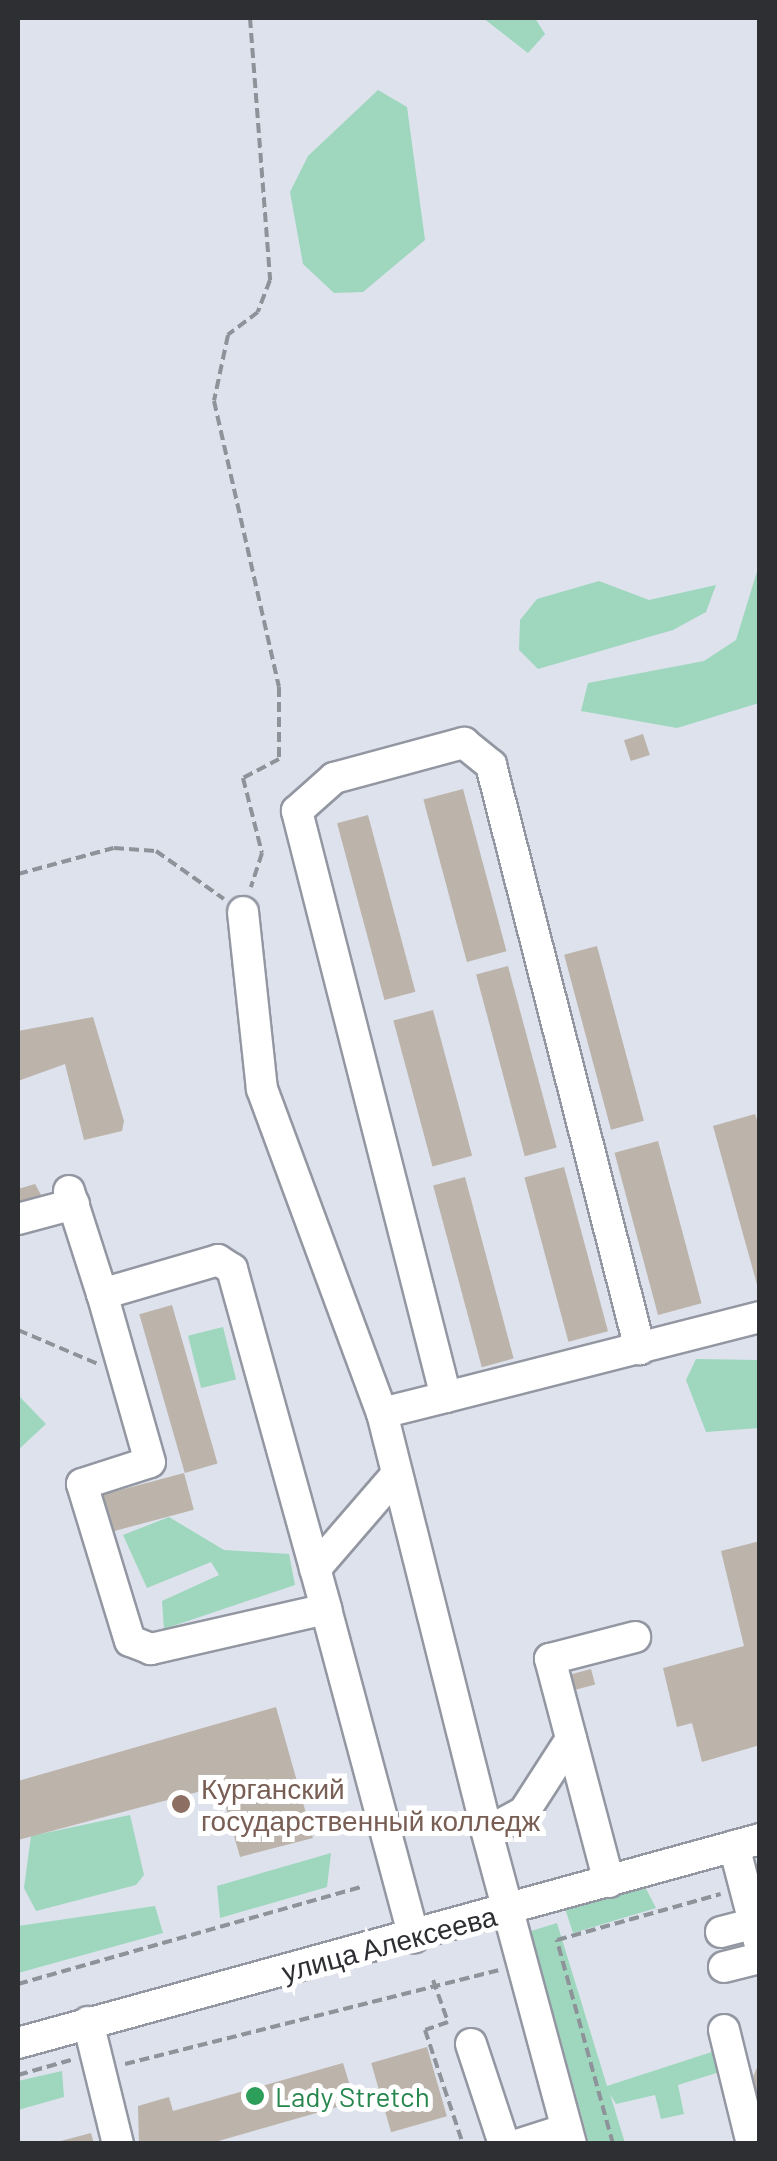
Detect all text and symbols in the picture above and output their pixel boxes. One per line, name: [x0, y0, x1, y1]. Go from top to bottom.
place label: Курганский государственный колледж: [201, 1771, 540, 1837]
marker: Курганский государственный колледж: [170, 1793, 192, 1815]
street label: улица Алексеева: [278, 1898, 500, 1988]
place label: Lady Stretch: [275, 2079, 430, 2113]
marker: Lady Stretch: [244, 2085, 266, 2107]

